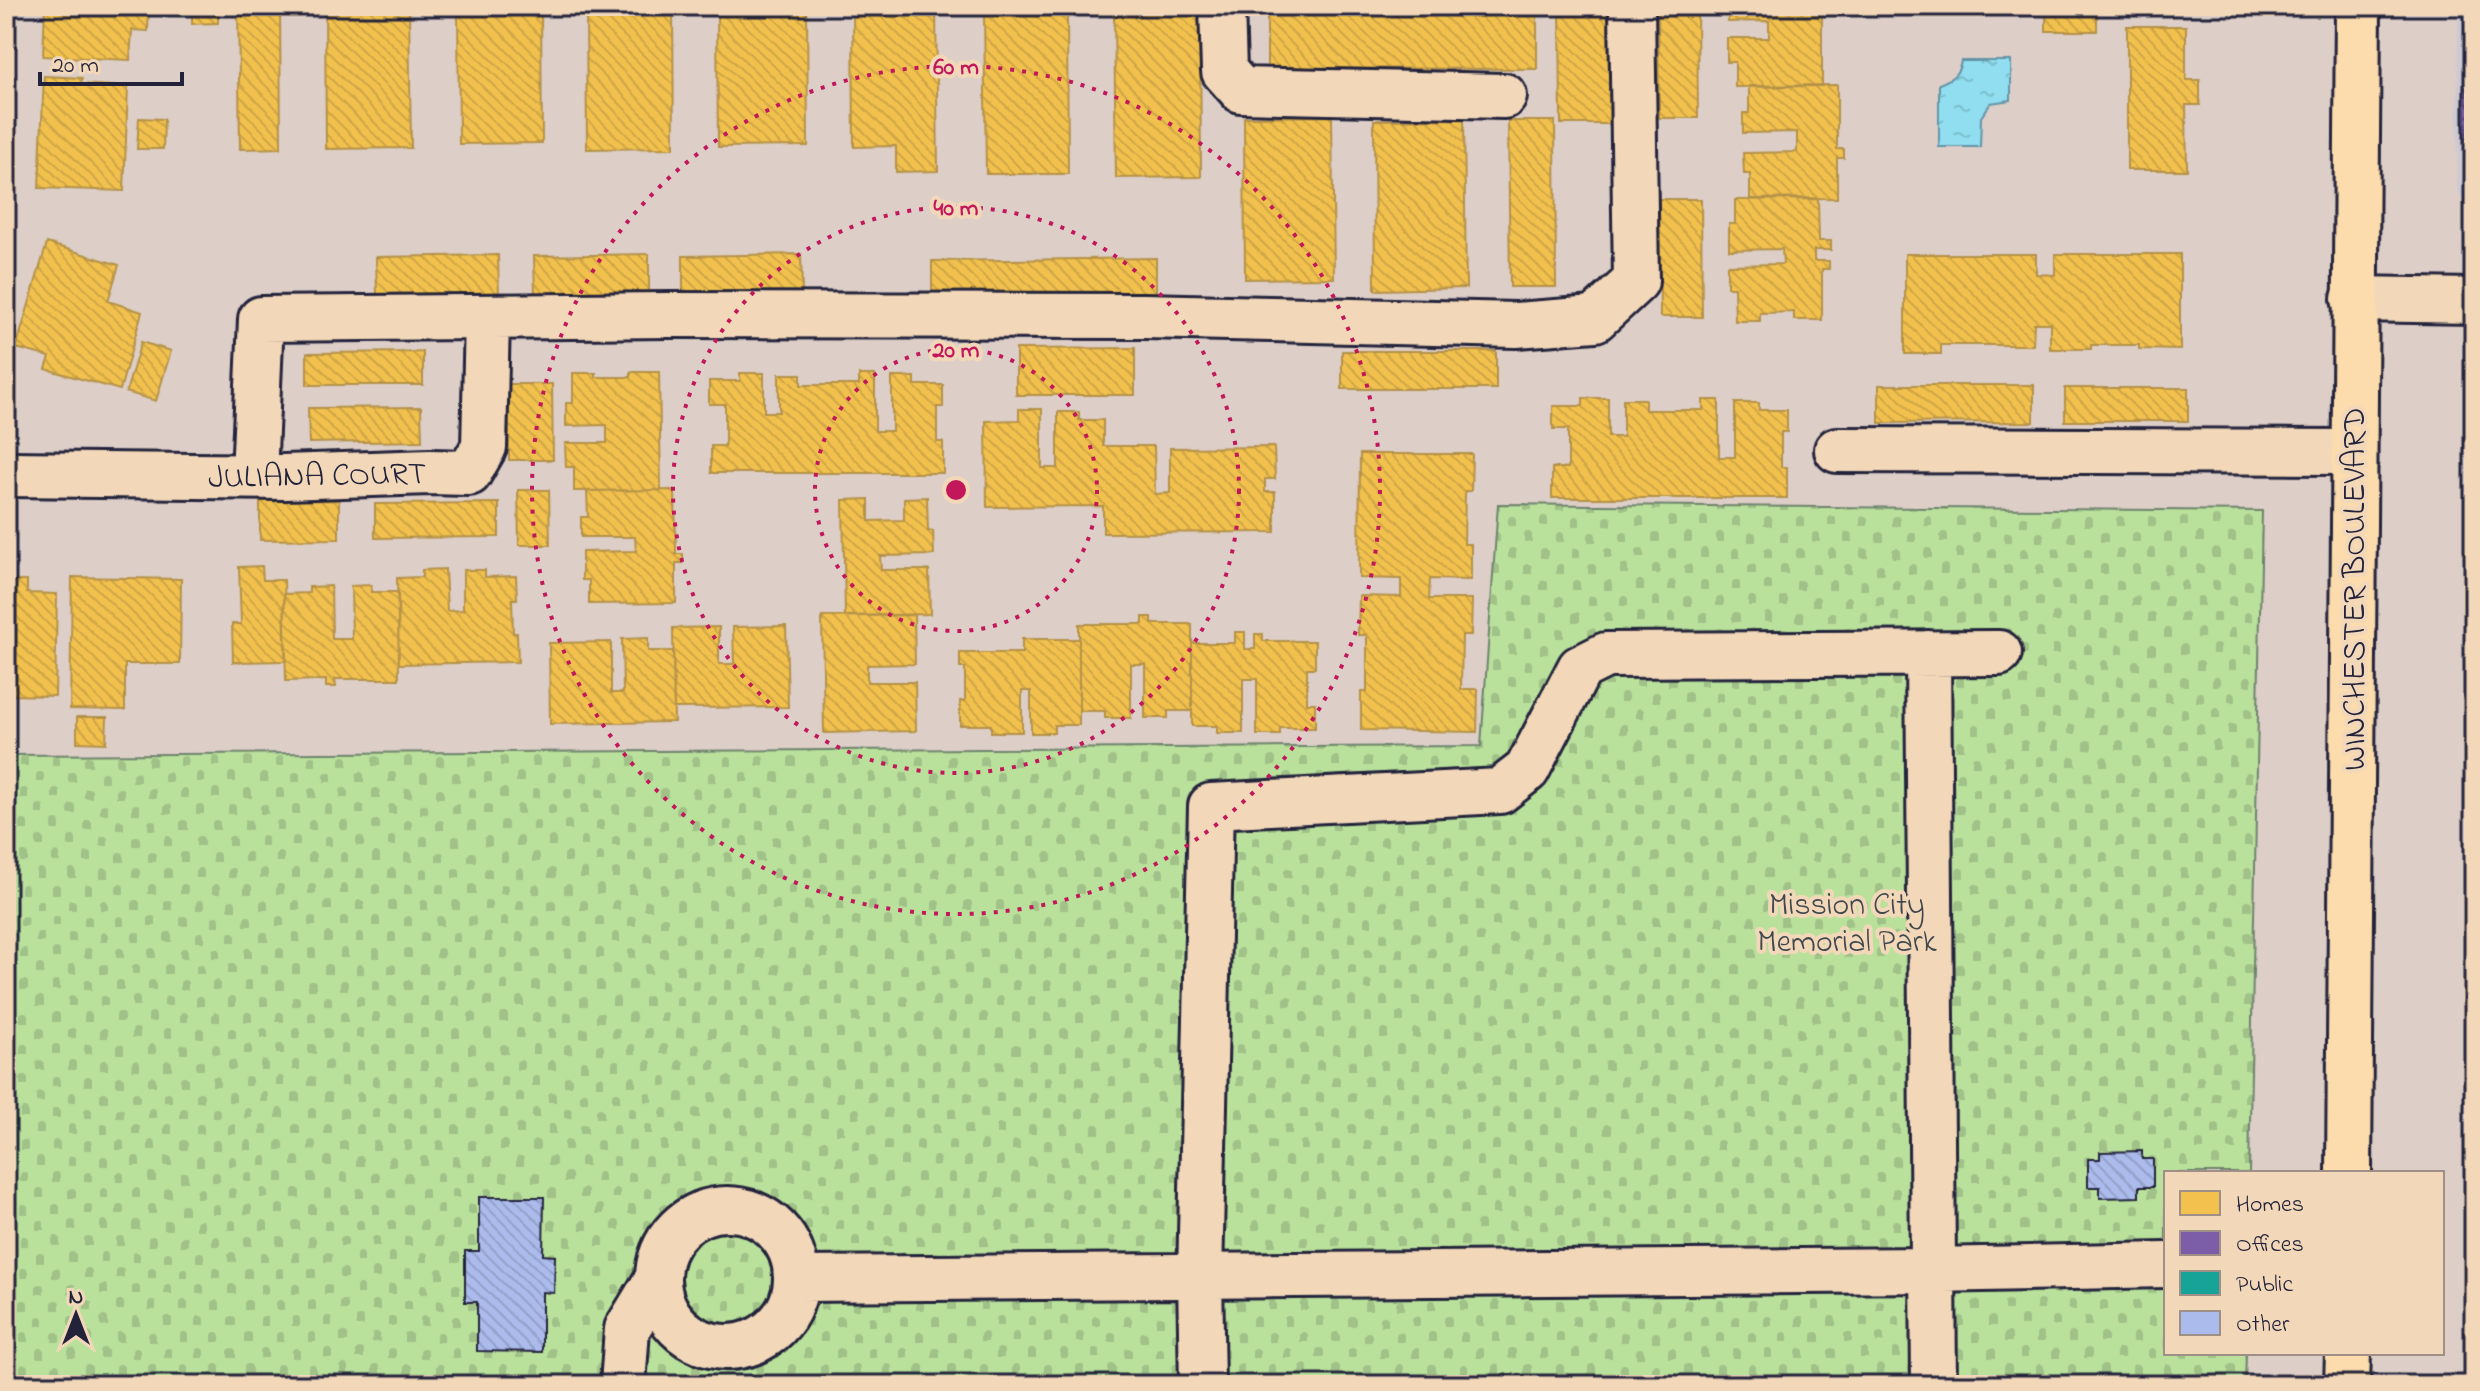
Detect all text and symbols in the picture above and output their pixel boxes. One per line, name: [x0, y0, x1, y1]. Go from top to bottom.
scale bar: [40, 36, 182, 86]
text: 20 m: [52, 49, 99, 84]
text: 60 m: [933, 51, 979, 86]
text: 40 m: [934, 192, 979, 227]
text: 20 m: [932, 334, 980, 369]
street label: WINCHESTER BOULEVARD: [2333, 407, 2380, 771]
street label: JULIANA COURT: [208, 452, 427, 503]
centre of rings: [942, 476, 970, 504]
park label: Mission City Memorial Park: [1757, 883, 1938, 967]
legend: [2164, 1171, 2444, 1355]
text: Homes: [2236, 1188, 2304, 1223]
text: Offices: [2236, 1228, 2304, 1263]
text: Public: [2236, 1268, 2293, 1303]
north arrow: [36, 1275, 116, 1355]
text: N: [69, 1282, 83, 1314]
text: Other: [2236, 1308, 2290, 1343]

